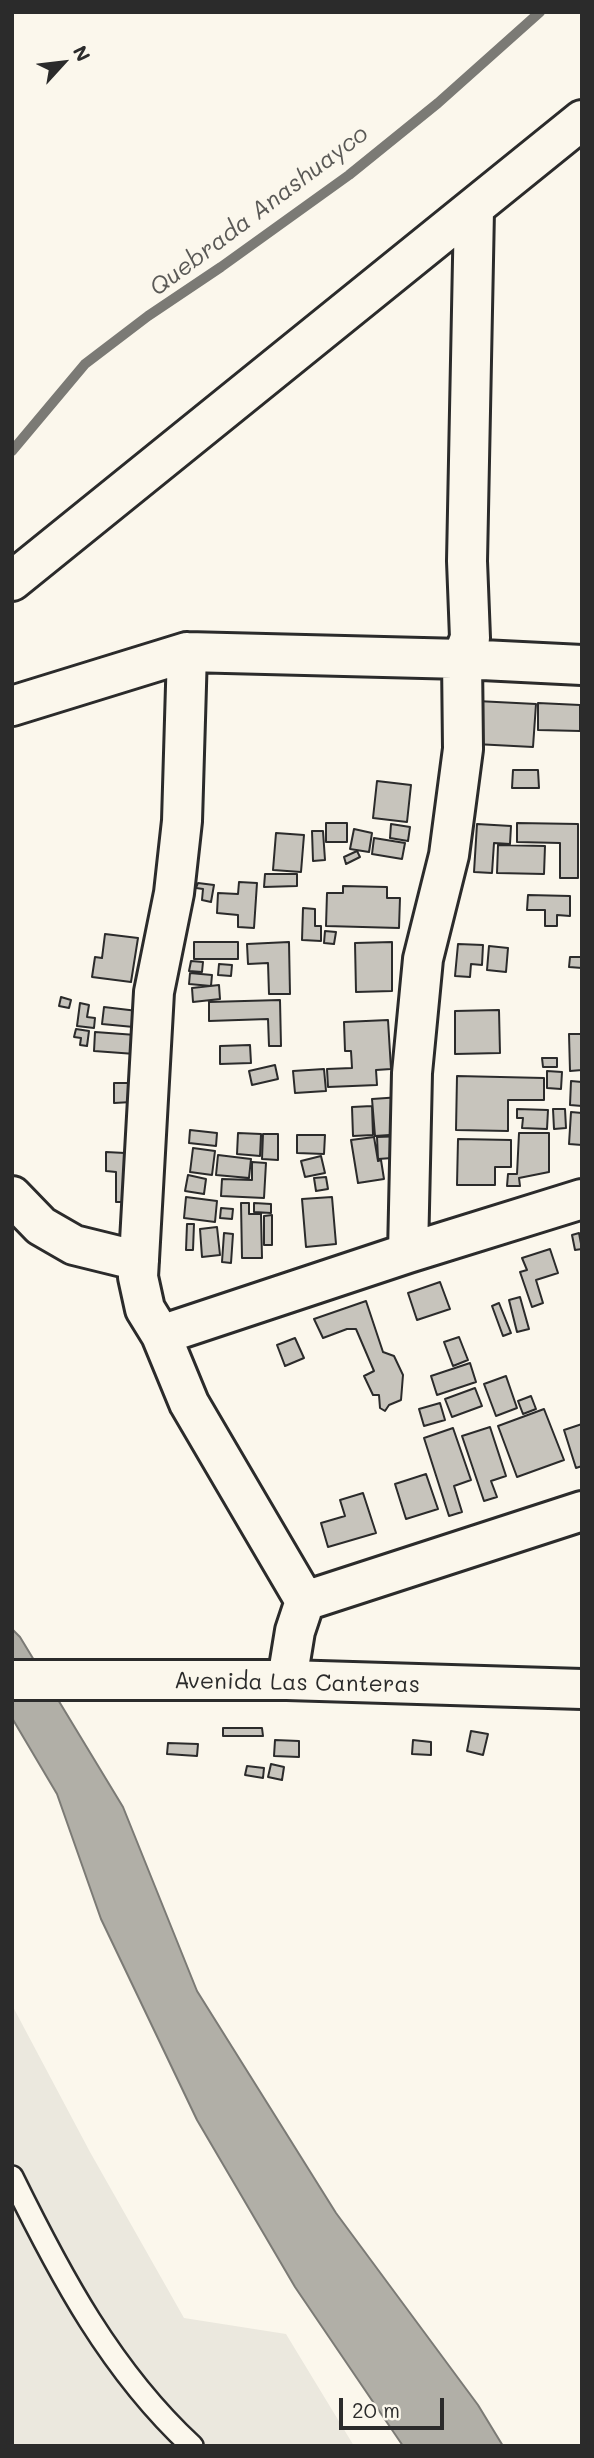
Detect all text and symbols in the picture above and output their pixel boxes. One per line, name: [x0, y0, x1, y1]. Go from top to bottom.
north arrow: [28, 28, 98, 98]
text: N: [68, 41, 97, 65]
water label: Quebrada Anashuayco: [144, 119, 374, 303]
street label: Avenida Las Canteras: [174, 1667, 420, 1699]
scale bar: [342, 2384, 447, 2428]
text: 20 m: [352, 2396, 400, 2423]

